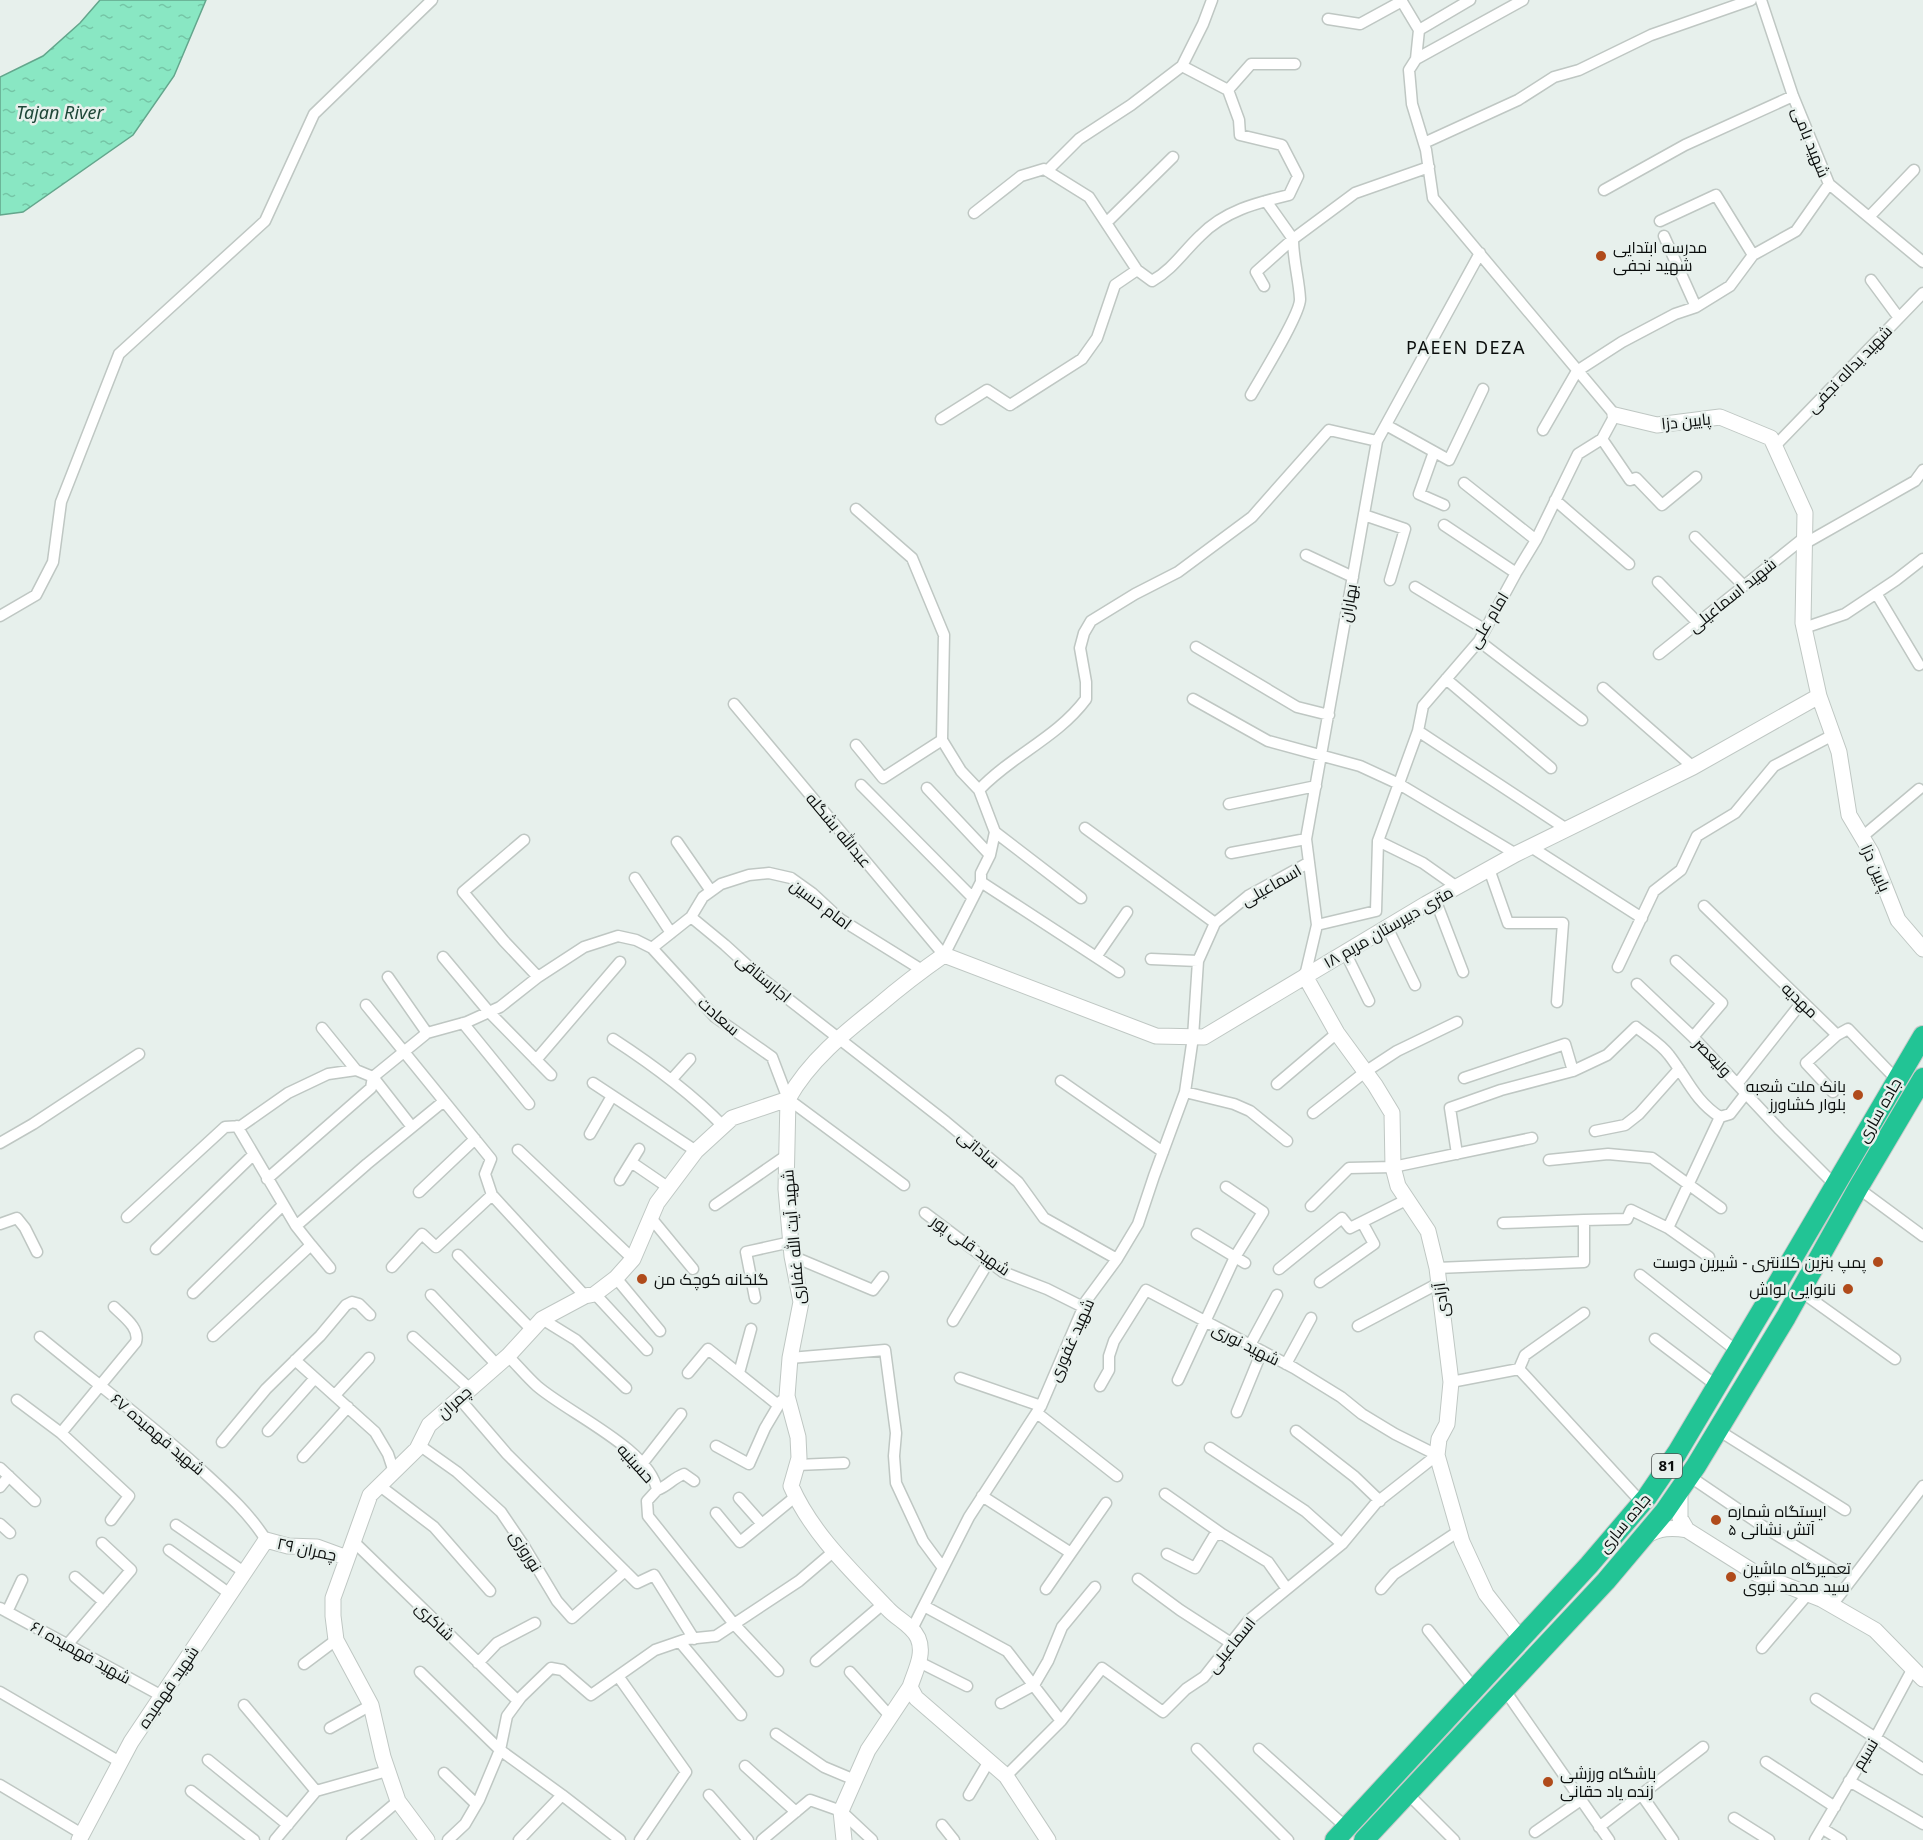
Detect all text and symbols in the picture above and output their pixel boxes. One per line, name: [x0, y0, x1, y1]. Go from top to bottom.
water label: Tajan River: [16, 100, 104, 124]
street label: شهید بامی: [1787, 103, 1835, 181]
place label: مدرسه ابتدایی شهید نجفی: [1613, 236, 1707, 276]
marker: مدرسه ابتدایی شهید نجفی: [1594, 249, 1608, 263]
street label: شهید یداله نجفی: [1801, 320, 1897, 418]
district label: PAEEN DEZA: [1406, 335, 1526, 359]
street label: پایین دزا: [1660, 407, 1713, 436]
street label: شهید اسماعیلی: [1683, 553, 1781, 637]
street label: بهاران: [1334, 582, 1362, 624]
street label: امام علی: [1463, 588, 1514, 653]
street label: عبدالله بشگله: [801, 788, 877, 872]
street label: پایین دزا: [1855, 841, 1896, 896]
street label: اسماعیلی: [1237, 859, 1305, 911]
street label: امام حسین: [785, 874, 856, 935]
street label: ۱۸ متری دبیرستان مریم: [1319, 881, 1457, 974]
street label: اجارستاقی: [732, 949, 796, 1007]
street label: مهدیه: [1777, 977, 1823, 1023]
street label: سعادت: [693, 992, 745, 1040]
street label: ولیعصر: [1688, 1032, 1737, 1081]
street label: جاده ساری: [1852, 1074, 1906, 1146]
place label: بانک ملت شعبه بلوار کشاورز: [1746, 1075, 1846, 1115]
marker: بانک ملت شعبه بلوار کشاورز: [1851, 1088, 1865, 1102]
street label: ساداتی: [953, 1125, 1005, 1173]
street label: شهید آیت الله غفاری: [776, 1169, 810, 1305]
street label: شهید قلی پور: [926, 1209, 1015, 1281]
place label: پمپ بنزین کلانتری - شیرین دوست: [1653, 1251, 1867, 1274]
marker: پمپ بنزین کلانتری - شیرین دوست: [1871, 1255, 1885, 1269]
place label: گلخانه کوچک من: [654, 1268, 769, 1291]
marker: گلخانه کوچک من: [635, 1272, 649, 1286]
place label: نانوایی لواش: [1749, 1278, 1836, 1300]
street label: آزادی: [1428, 1281, 1454, 1319]
marker: نانوایی لواش: [1841, 1282, 1855, 1296]
street label: شهید غفوری: [1043, 1295, 1099, 1385]
street label: شهید نوری: [1208, 1318, 1284, 1370]
street label: چمران: [432, 1381, 477, 1424]
street label: شهید فهمیده ۶۷: [106, 1388, 210, 1480]
street label: حسینیه: [612, 1439, 660, 1487]
road number: 81: [1652, 1454, 1682, 1478]
street label: جاده ساری: [1593, 1489, 1655, 1557]
place label: ایستگاه شماره ۵ آتش نشانی: [1728, 1500, 1827, 1540]
marker: ایستگاه شماره ۵ آتش نشانی: [1709, 1513, 1723, 1527]
street label: نوروزی: [505, 1526, 547, 1576]
street label: چمران ۲۹: [275, 1532, 339, 1567]
place label: تعمیرگاه ماشین سید محمد نبوی: [1743, 1557, 1852, 1597]
marker: تعمیرگاه ماشین سید محمد نبوی: [1724, 1570, 1738, 1584]
street label: شاکری: [410, 1597, 460, 1645]
street label: اسماعیلی: [1202, 1612, 1260, 1678]
street label: شهید فهمیده ۶۱: [27, 1615, 135, 1689]
street label: شهید فهمیده: [132, 1642, 204, 1732]
street label: نسیم: [1847, 1734, 1884, 1774]
place label: باشگاه ورزشی زنده یاد حقانی: [1560, 1762, 1656, 1802]
marker: باشگاه ورزشی زنده یاد حقانی: [1541, 1775, 1555, 1789]

